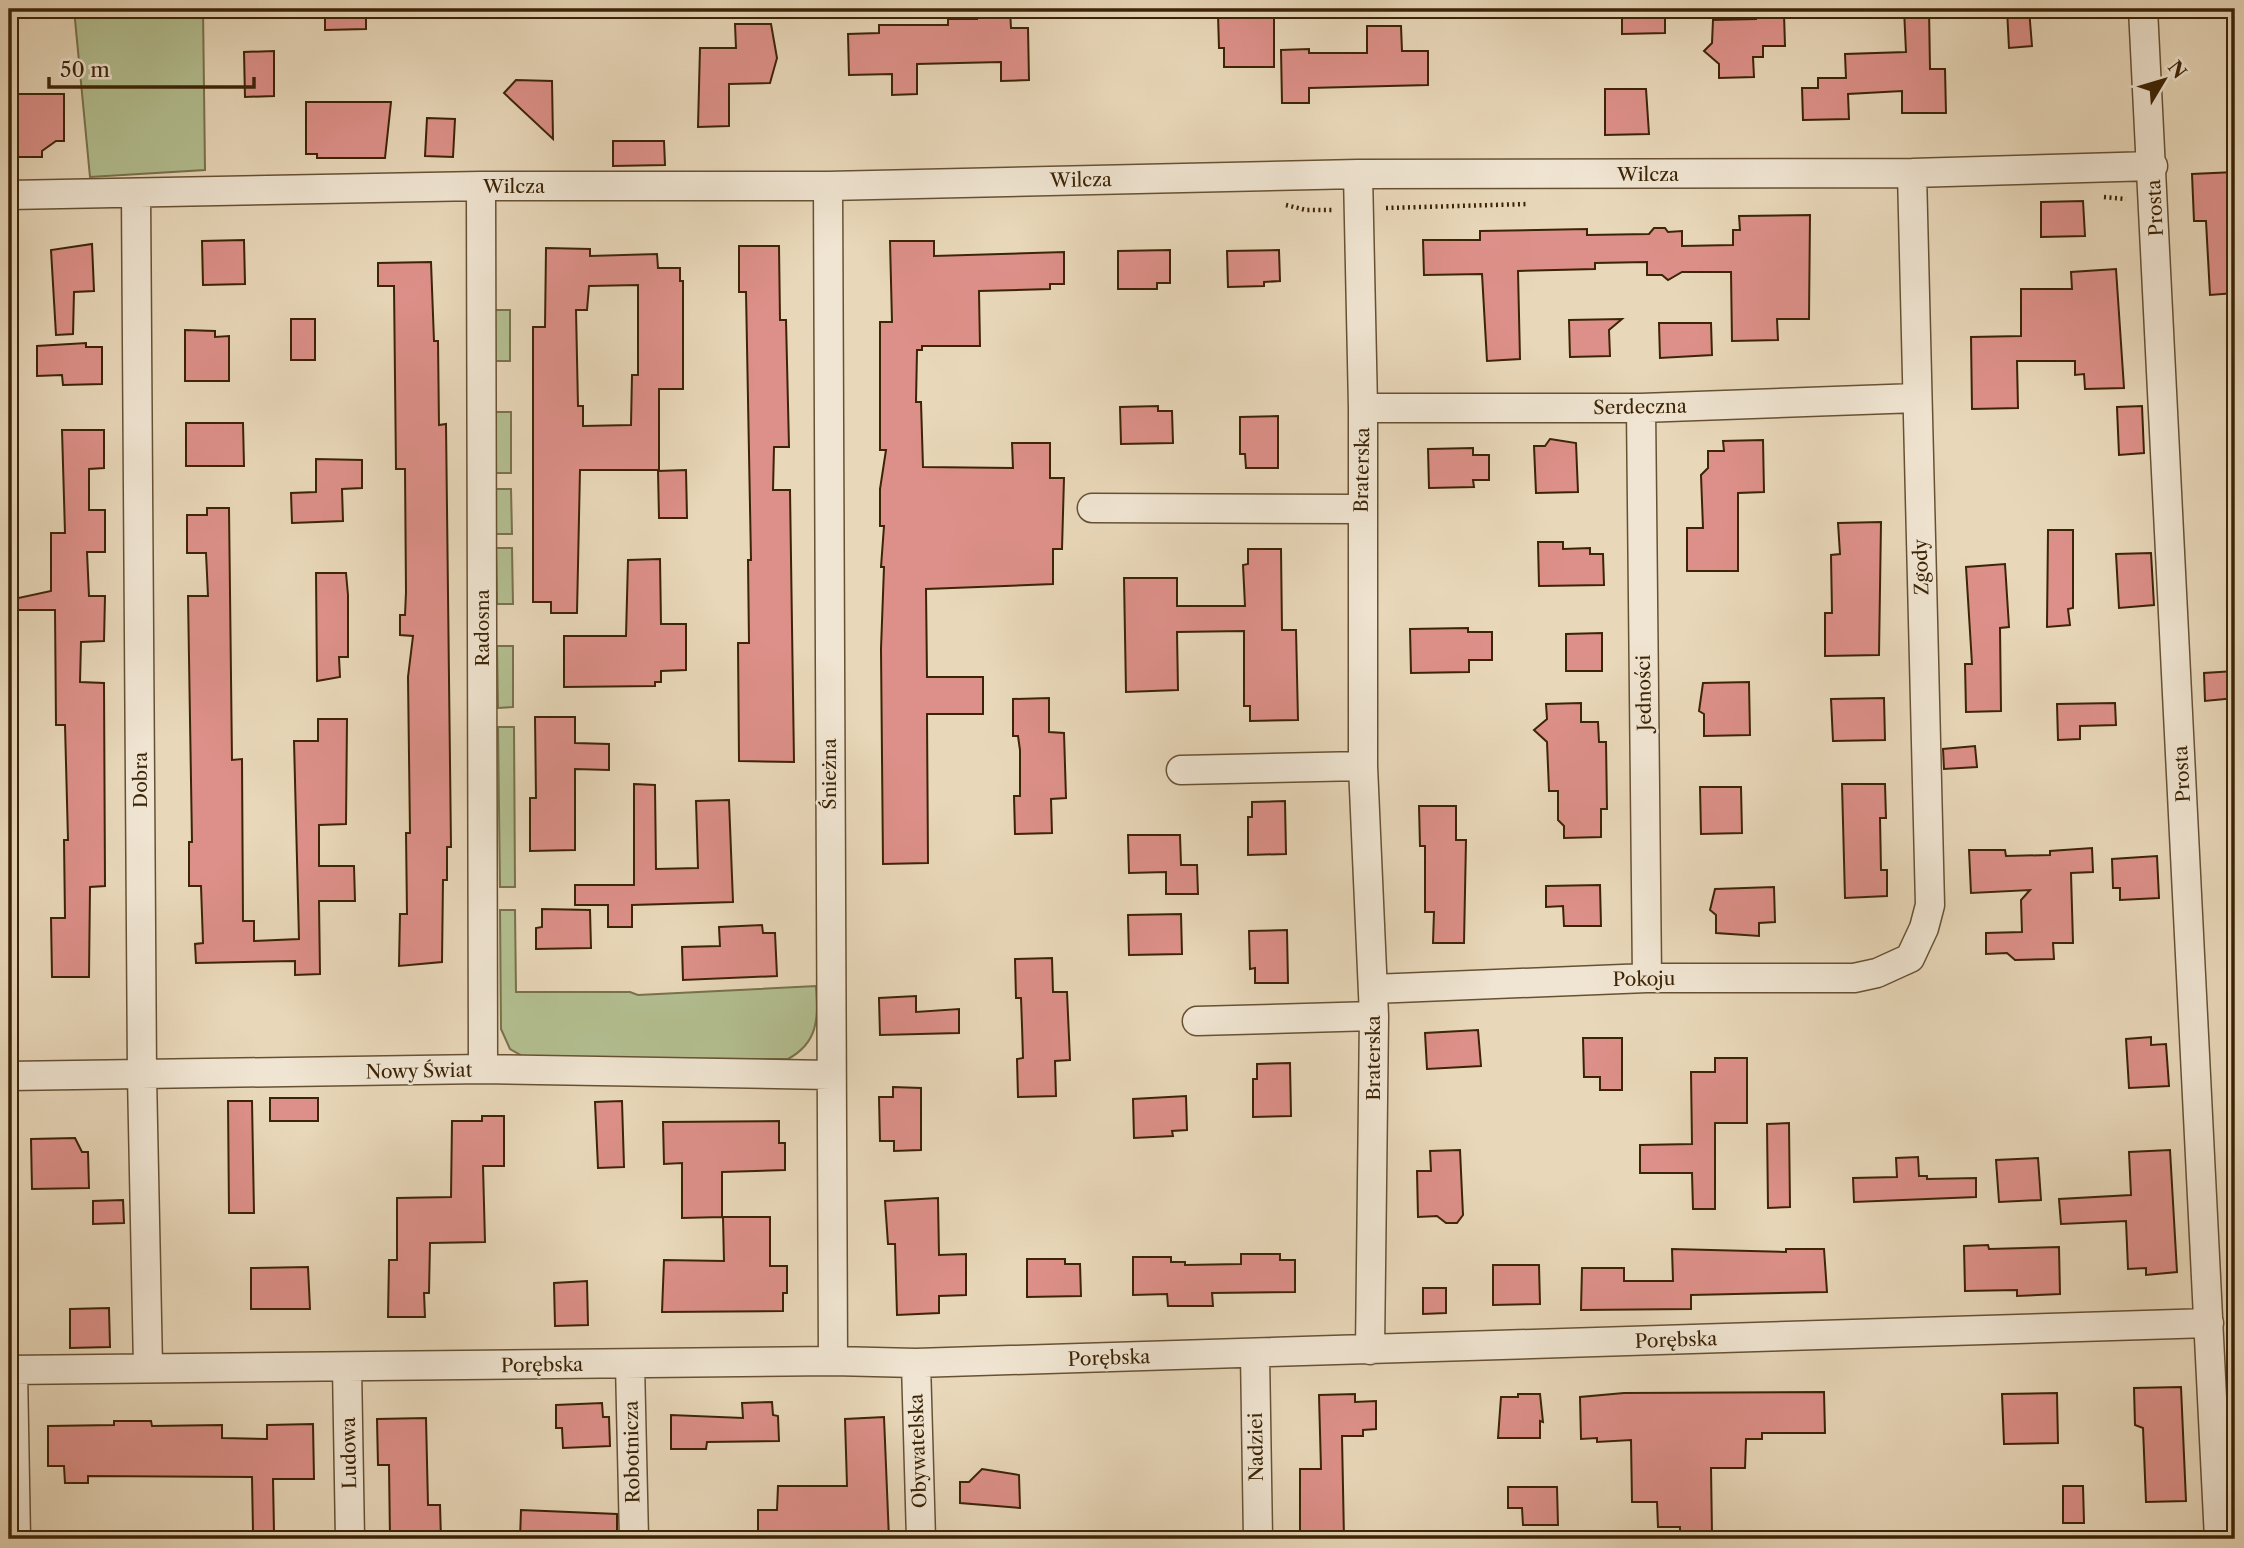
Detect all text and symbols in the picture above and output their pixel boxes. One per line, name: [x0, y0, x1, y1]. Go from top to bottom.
scale bar: [49, 46, 254, 90]
north arrow: [2128, 46, 2198, 116]
text: N: [2163, 56, 2191, 83]
text: 50 m: [60, 57, 110, 82]
street label: Wilcza: [1616, 163, 1679, 186]
street label: Wilcza: [1049, 168, 1112, 192]
street label: Wilcza: [482, 175, 545, 198]
street label: Prosta: [2142, 179, 2168, 237]
street label: Serdeczna: [1593, 395, 1687, 419]
street label: Braterska: [1350, 427, 1374, 513]
street label: Zgody: [1909, 538, 1933, 596]
street label: Radosna: [471, 589, 494, 667]
street label: Jedności: [1632, 654, 1656, 734]
street label: Śnieżna: [818, 738, 841, 810]
street label: Prosta: [2169, 745, 2195, 803]
street label: Dobra: [129, 752, 152, 808]
street label: Pokoju: [1612, 967, 1676, 991]
street label: Braterska: [1362, 1015, 1385, 1101]
street label: Nowy Świat: [366, 1059, 473, 1083]
street label: Porębska: [1634, 1327, 1718, 1353]
street label: Porębska: [1067, 1345, 1151, 1371]
street label: Porębska: [501, 1353, 583, 1377]
street label: Obywatelska: [905, 1393, 931, 1509]
street label: Robotnicza: [620, 1400, 644, 1504]
street label: Nadziei: [1244, 1412, 1268, 1482]
street label: Ludowa: [337, 1417, 361, 1489]

